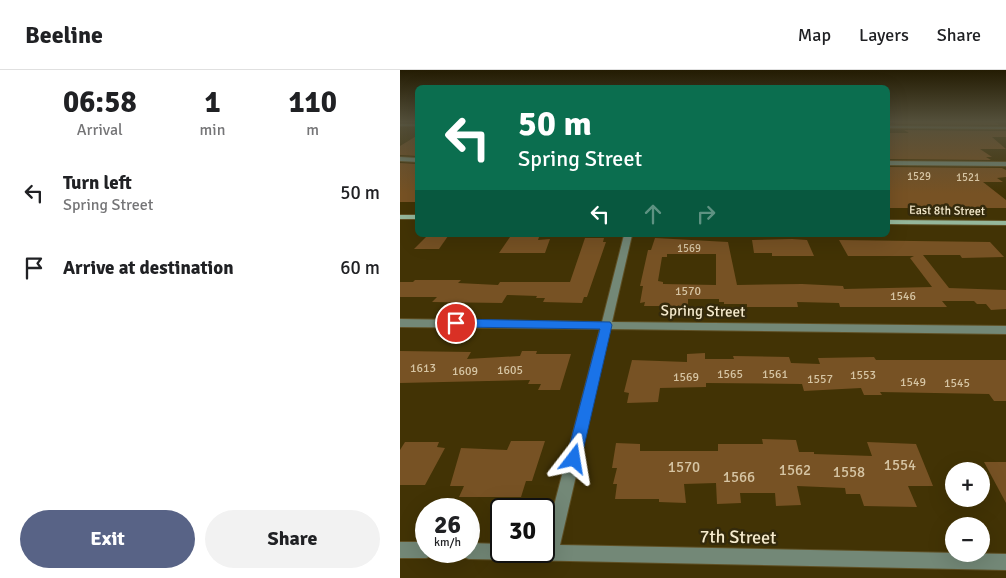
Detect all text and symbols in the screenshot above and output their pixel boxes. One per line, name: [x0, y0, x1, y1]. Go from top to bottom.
text: Beeline: [25, 20, 103, 50]
text: Map: [798, 24, 831, 46]
text: Layers: [859, 24, 909, 46]
text: Share: [937, 24, 981, 46]
text: 06:58: [63, 84, 137, 121]
text: 1: [204, 84, 221, 121]
text: 110: [288, 84, 337, 121]
text: 50 m: [518, 102, 592, 145]
icon: left: [435, 105, 500, 170]
text: Arrival: [77, 120, 123, 140]
text: min: [200, 120, 225, 140]
text: m: [306, 120, 319, 140]
text: Spring Street: [518, 145, 642, 172]
house number: 1529: [907, 170, 931, 183]
text: Turn left: [63, 171, 132, 195]
house number: 1521: [956, 171, 980, 184]
icon: left: [20, 179, 48, 207]
text: 50 m: [340, 181, 380, 205]
text: Spring Street: [63, 195, 153, 215]
icon: left: [586, 200, 614, 228]
icon: ahead: [639, 200, 667, 228]
icon: right: [692, 200, 720, 228]
street label: East 8th Street: [909, 203, 985, 219]
house number: 1569: [677, 242, 701, 255]
icon: arrive: [20, 254, 48, 282]
text: Arrive at destination: [63, 256, 234, 280]
text: 60 m: [340, 256, 380, 280]
house number: 1570: [675, 284, 701, 299]
house number: 1546: [890, 289, 916, 304]
street label: Spring Street: [661, 301, 745, 321]
pin: [435, 302, 477, 344]
icon: arrive: [442, 309, 470, 337]
house number: 1613: [410, 361, 436, 376]
house number: 1605: [497, 363, 523, 378]
house number: 1609: [452, 364, 478, 379]
house number: 1565: [717, 367, 743, 382]
house number: 1561: [762, 367, 788, 382]
house number: 1553: [850, 368, 876, 383]
house number: 1569: [673, 370, 699, 385]
house number: 1557: [807, 372, 833, 387]
house number: 1549: [900, 375, 926, 390]
house number: 1545: [944, 376, 970, 391]
position arrow: [547, 432, 599, 484]
house number: 1554: [884, 456, 916, 474]
house number: 1570: [668, 458, 700, 476]
house number: 1562: [779, 461, 811, 479]
map controls: [945, 462, 990, 562]
button: +: [945, 462, 990, 507]
house number: 1558: [833, 463, 865, 481]
house number: 1566: [723, 468, 755, 486]
speed limit sign: 30: [490, 498, 555, 563]
text: 26: [434, 509, 461, 540]
button: Exit: [20, 510, 195, 568]
button: Share: [205, 510, 380, 568]
button: −: [945, 517, 990, 562]
street label: 7th Street: [699, 525, 777, 549]
text: km/h: [434, 535, 461, 550]

